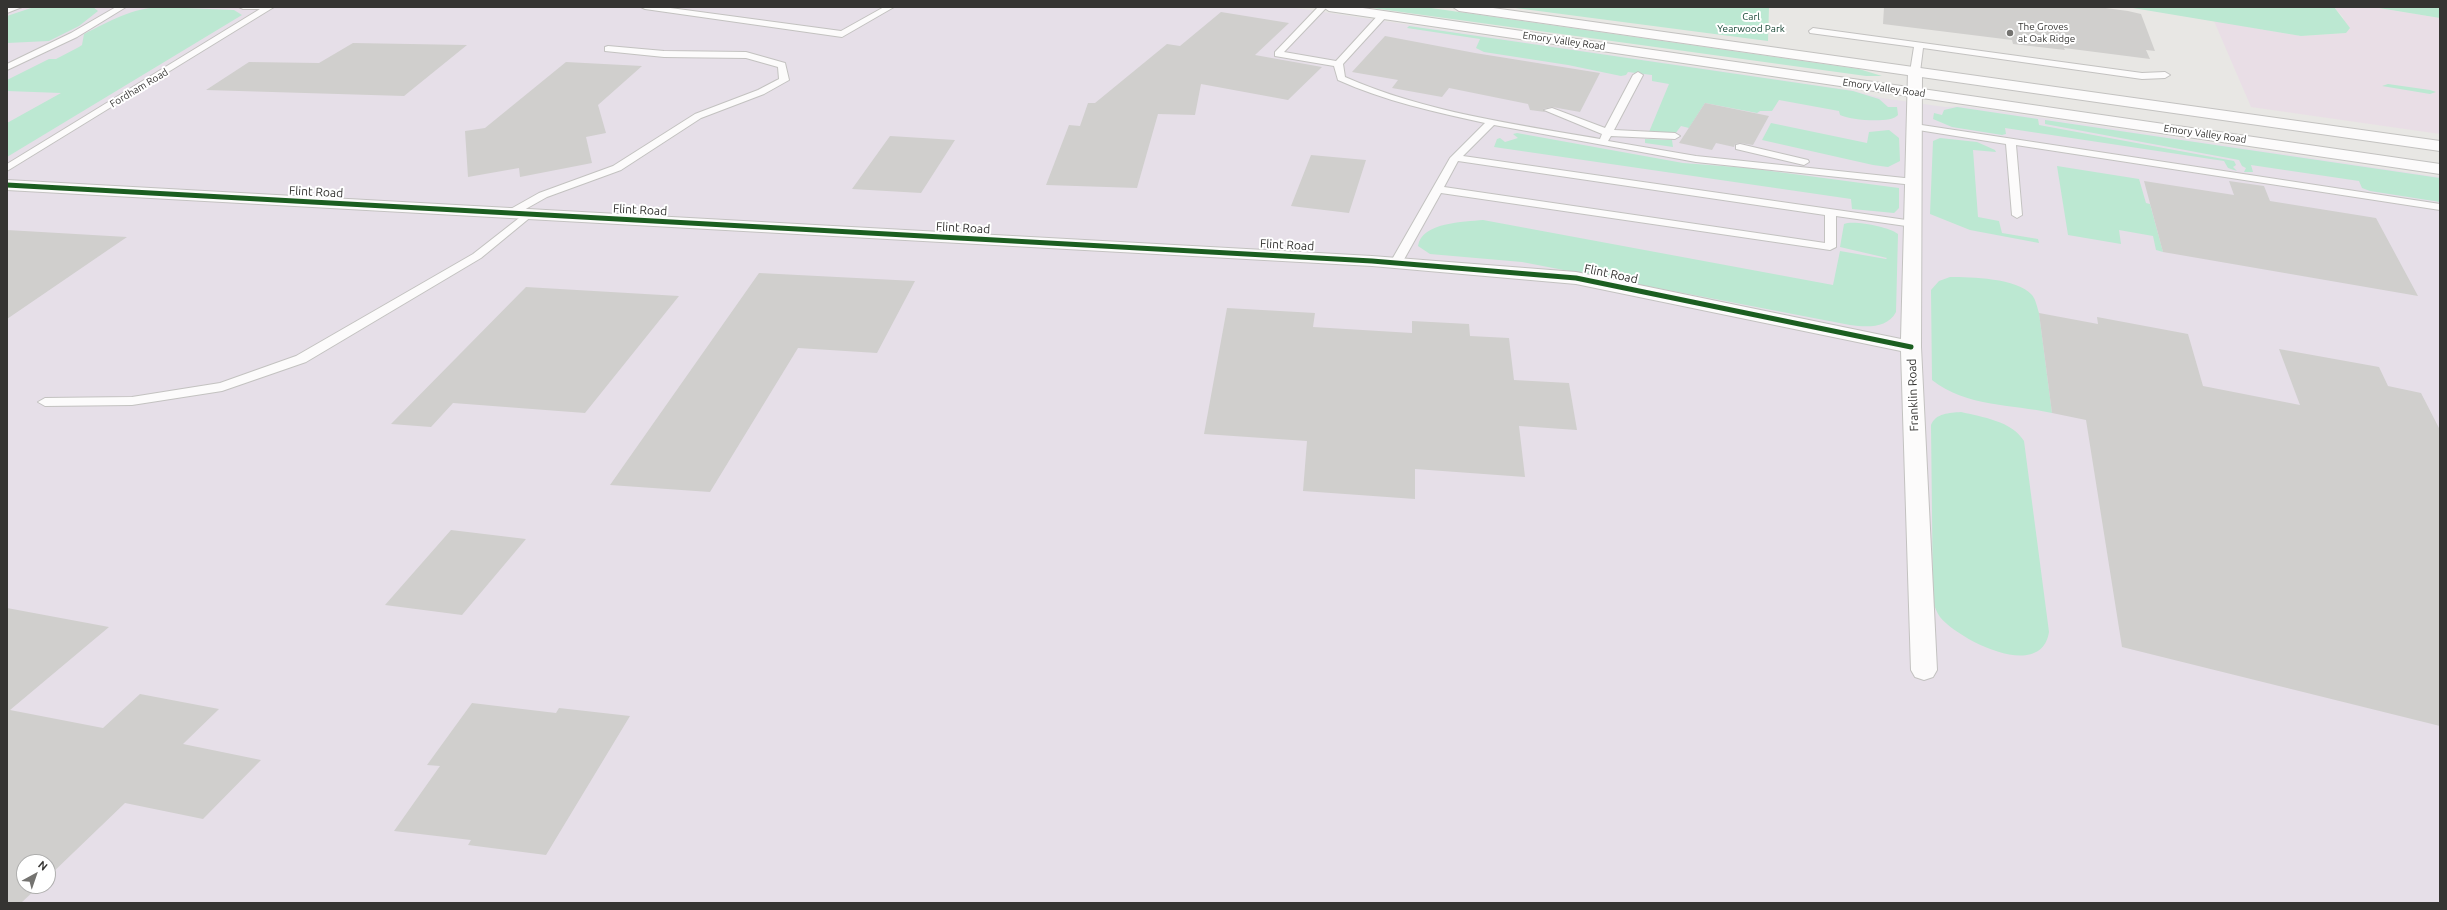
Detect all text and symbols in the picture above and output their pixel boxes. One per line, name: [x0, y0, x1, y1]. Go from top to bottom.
park label: Carl Yearwood Park: [1717, 11, 1785, 34]
place label: The Groves at Oak Ridge: [2018, 21, 2075, 44]
marker: The Groves at Oak Ridge: [2005, 28, 2015, 38]
street label: Emory Valley Road: [1522, 29, 1606, 53]
street label: Fordham Road: [108, 66, 170, 110]
street label: Emory Valley Road: [1842, 76, 1926, 100]
street label: Emory Valley Road: [2163, 122, 2247, 146]
street label: Flint Road: [288, 183, 344, 201]
street label: Flint Road: [612, 201, 668, 219]
street label: Flint Road: [935, 219, 991, 237]
street label: Flint Road: [1259, 236, 1315, 254]
street label: Flint Road: [1583, 261, 1639, 287]
street label: Franklin Road: [1905, 358, 1921, 432]
north arrow: [16, 854, 56, 894]
text: N: [36, 858, 50, 873]

